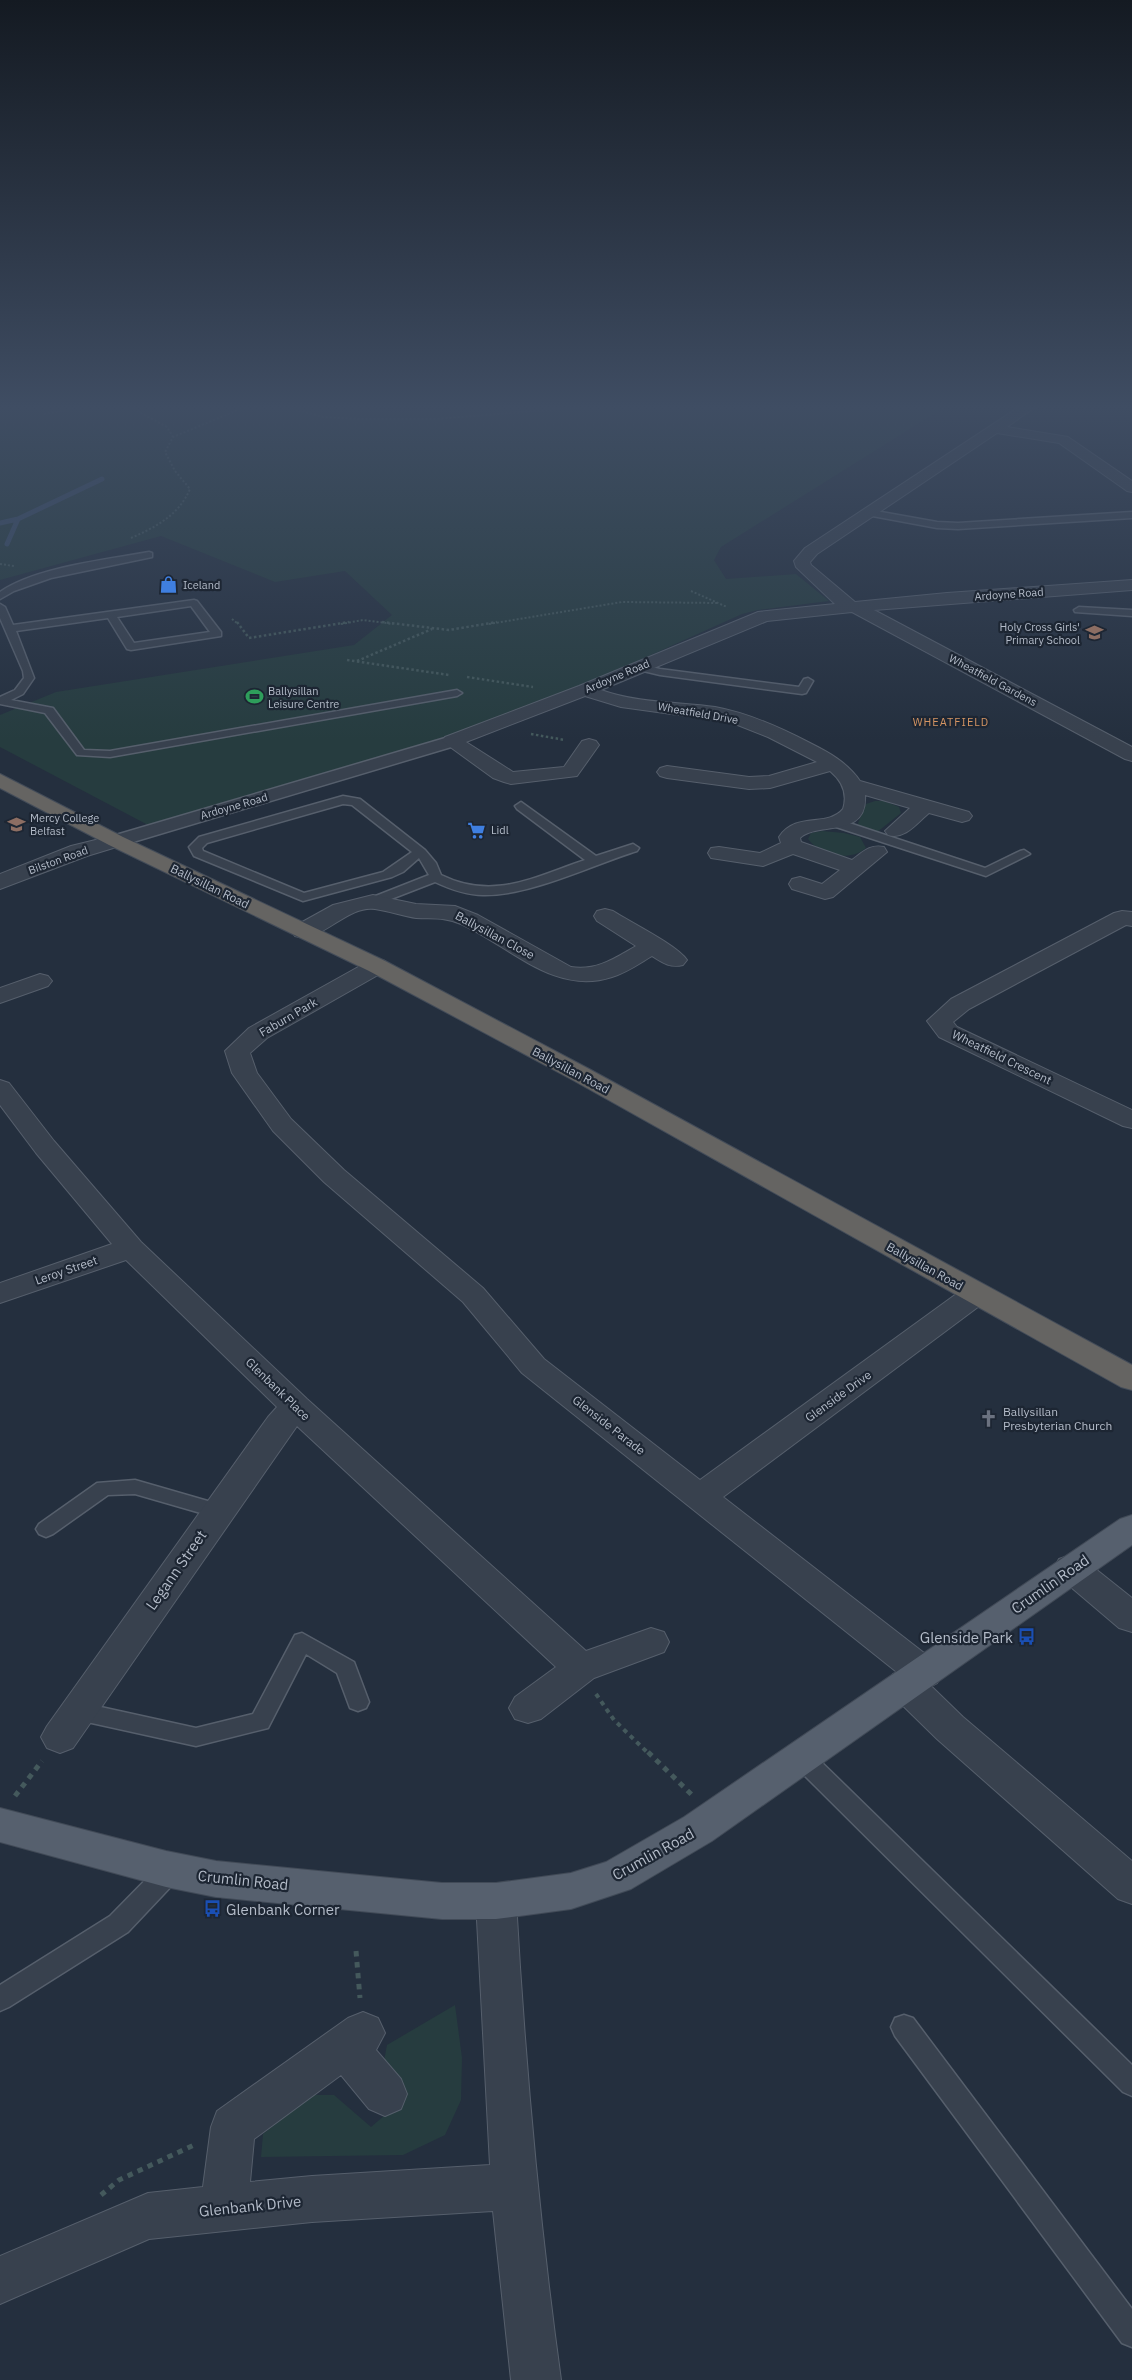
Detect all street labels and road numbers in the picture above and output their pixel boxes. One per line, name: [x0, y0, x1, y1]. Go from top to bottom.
street label: Ardoyne Road: [974, 585, 1044, 603]
street label: Wheatfield Gardens: [947, 651, 1039, 709]
street label: Ardoyne Road: [582, 656, 652, 696]
street label: Wheatfield Drive: [657, 699, 739, 727]
street label: Ardoyne Road: [199, 790, 269, 822]
street label: Bilston Road: [26, 843, 90, 877]
street label: Ballysillan Road: [168, 861, 252, 911]
street label: Ballysillan Close: [453, 908, 538, 962]
street label: Faburn Park: [256, 994, 320, 1040]
street label: Wheatfield Crescent: [950, 1026, 1054, 1088]
street label: Ballysillan Road: [530, 1043, 612, 1097]
street label: Ballysillan Road: [884, 1239, 966, 1293]
street label: Leroy Street: [33, 1252, 99, 1288]
street label: Glenbank Place: [243, 1354, 314, 1424]
street label: Glenside Drive: [802, 1367, 874, 1425]
street label: Glenside Parade: [570, 1392, 649, 1458]
street label: Legann Street: [141, 1526, 211, 1614]
street label: Crumlin Road: [1007, 1550, 1093, 1618]
street label: Crumlin Road: [609, 1824, 697, 1884]
street label: Crumlin Road: [197, 1866, 289, 1894]
street label: Glenbank Drive: [198, 2191, 302, 2221]

